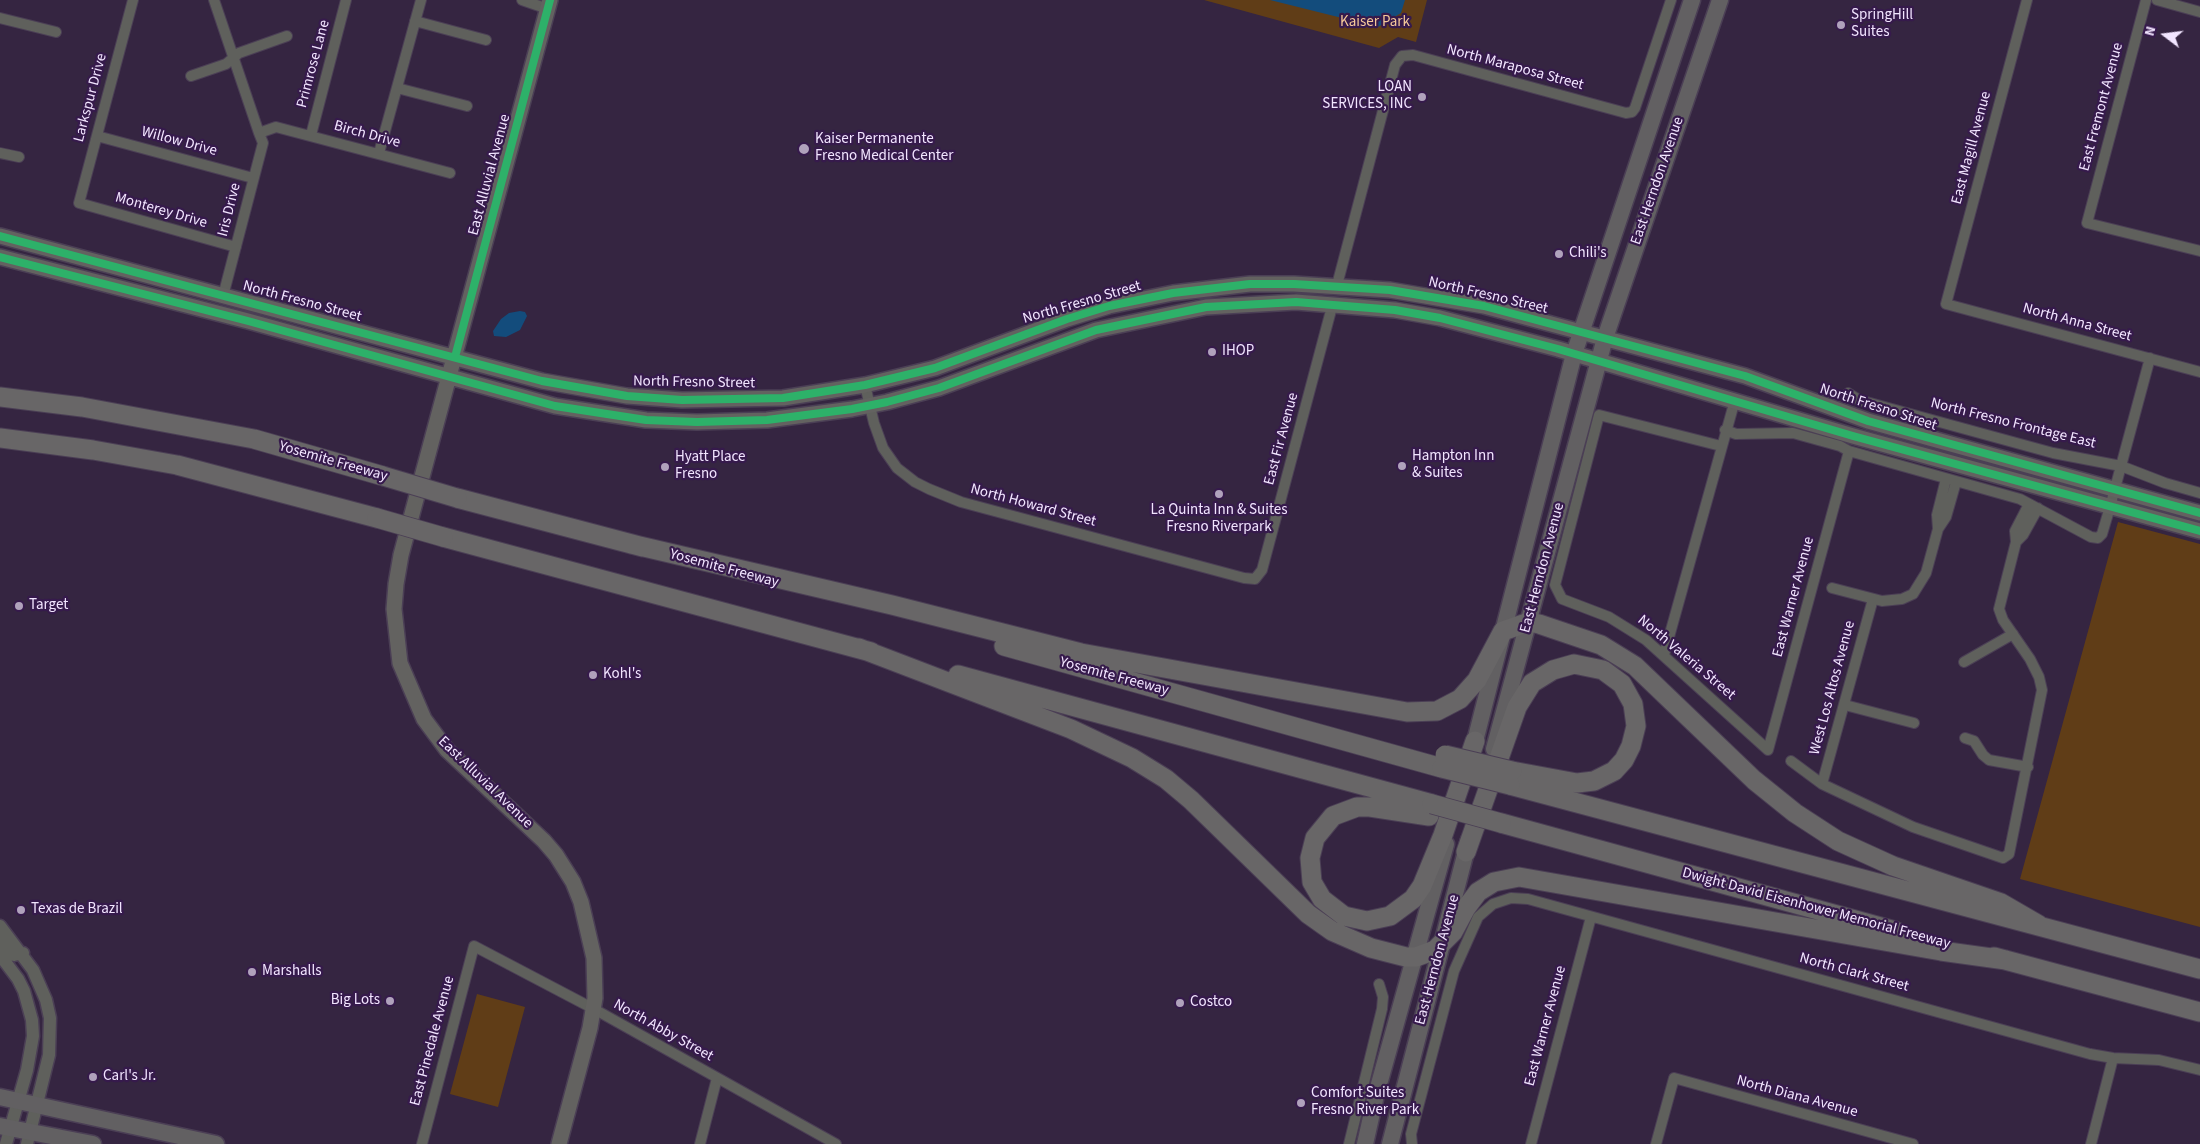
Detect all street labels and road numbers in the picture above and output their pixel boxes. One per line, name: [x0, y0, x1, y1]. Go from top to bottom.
street label: Primrose Lane: [294, 18, 334, 110]
street label: North Maraposa Street: [1445, 41, 1585, 95]
street label: East Fremont Avenue: [2076, 41, 2128, 173]
street label: Larkspur Drive: [71, 52, 111, 144]
street label: East Magill Avenue: [1948, 90, 1996, 206]
street label: East Alluvial Avenue: [465, 112, 515, 238]
street label: East Herndon Avenue: [1628, 115, 1688, 247]
street label: Birch Drive: [332, 117, 402, 153]
street label: Willow Drive: [139, 123, 219, 161]
street label: Iris Drive: [215, 181, 245, 239]
street label: Monterey Drive: [113, 189, 209, 233]
street label: North Fresno Street: [1427, 274, 1549, 318]
street label: North Fresno Street: [241, 278, 363, 326]
street label: North Fresno Street: [1021, 278, 1143, 328]
street label: North Anna Street: [2021, 300, 2133, 346]
street label: North Fresno Street: [633, 373, 755, 393]
street label: North Fresno Street: [1817, 381, 1939, 435]
street label: East Fir Avenue: [1261, 391, 1303, 487]
street label: North Fresno Frontage East: [1929, 395, 2097, 453]
street label: Yosemite Freeway: [277, 438, 389, 486]
street label: North Howard Street: [968, 481, 1098, 531]
street label: East Herndon Avenue: [1517, 501, 1569, 635]
street label: East Warner Avenue: [1769, 535, 1819, 659]
street label: Yosemite Freeway: [668, 546, 780, 592]
street label: North Valeria Street: [1633, 612, 1739, 704]
street label: West Los Altos Avenue: [1806, 619, 1860, 757]
street label: Yosemite Freeway: [1058, 654, 1170, 700]
street label: East Alluvial Avenue: [434, 733, 536, 833]
street label: Dwight David Eisenhower Memorial Freeway: [1680, 864, 1952, 954]
street label: East Herndon Avenue: [1412, 893, 1464, 1027]
street label: North Clark Street: [1797, 950, 1911, 996]
street label: East Warner Avenue: [1521, 964, 1571, 1088]
street label: East Pinedale Avenue: [407, 974, 459, 1108]
street label: North Abby Street: [610, 996, 716, 1066]
street label: North Diana Avenue: [1734, 1072, 1860, 1122]

